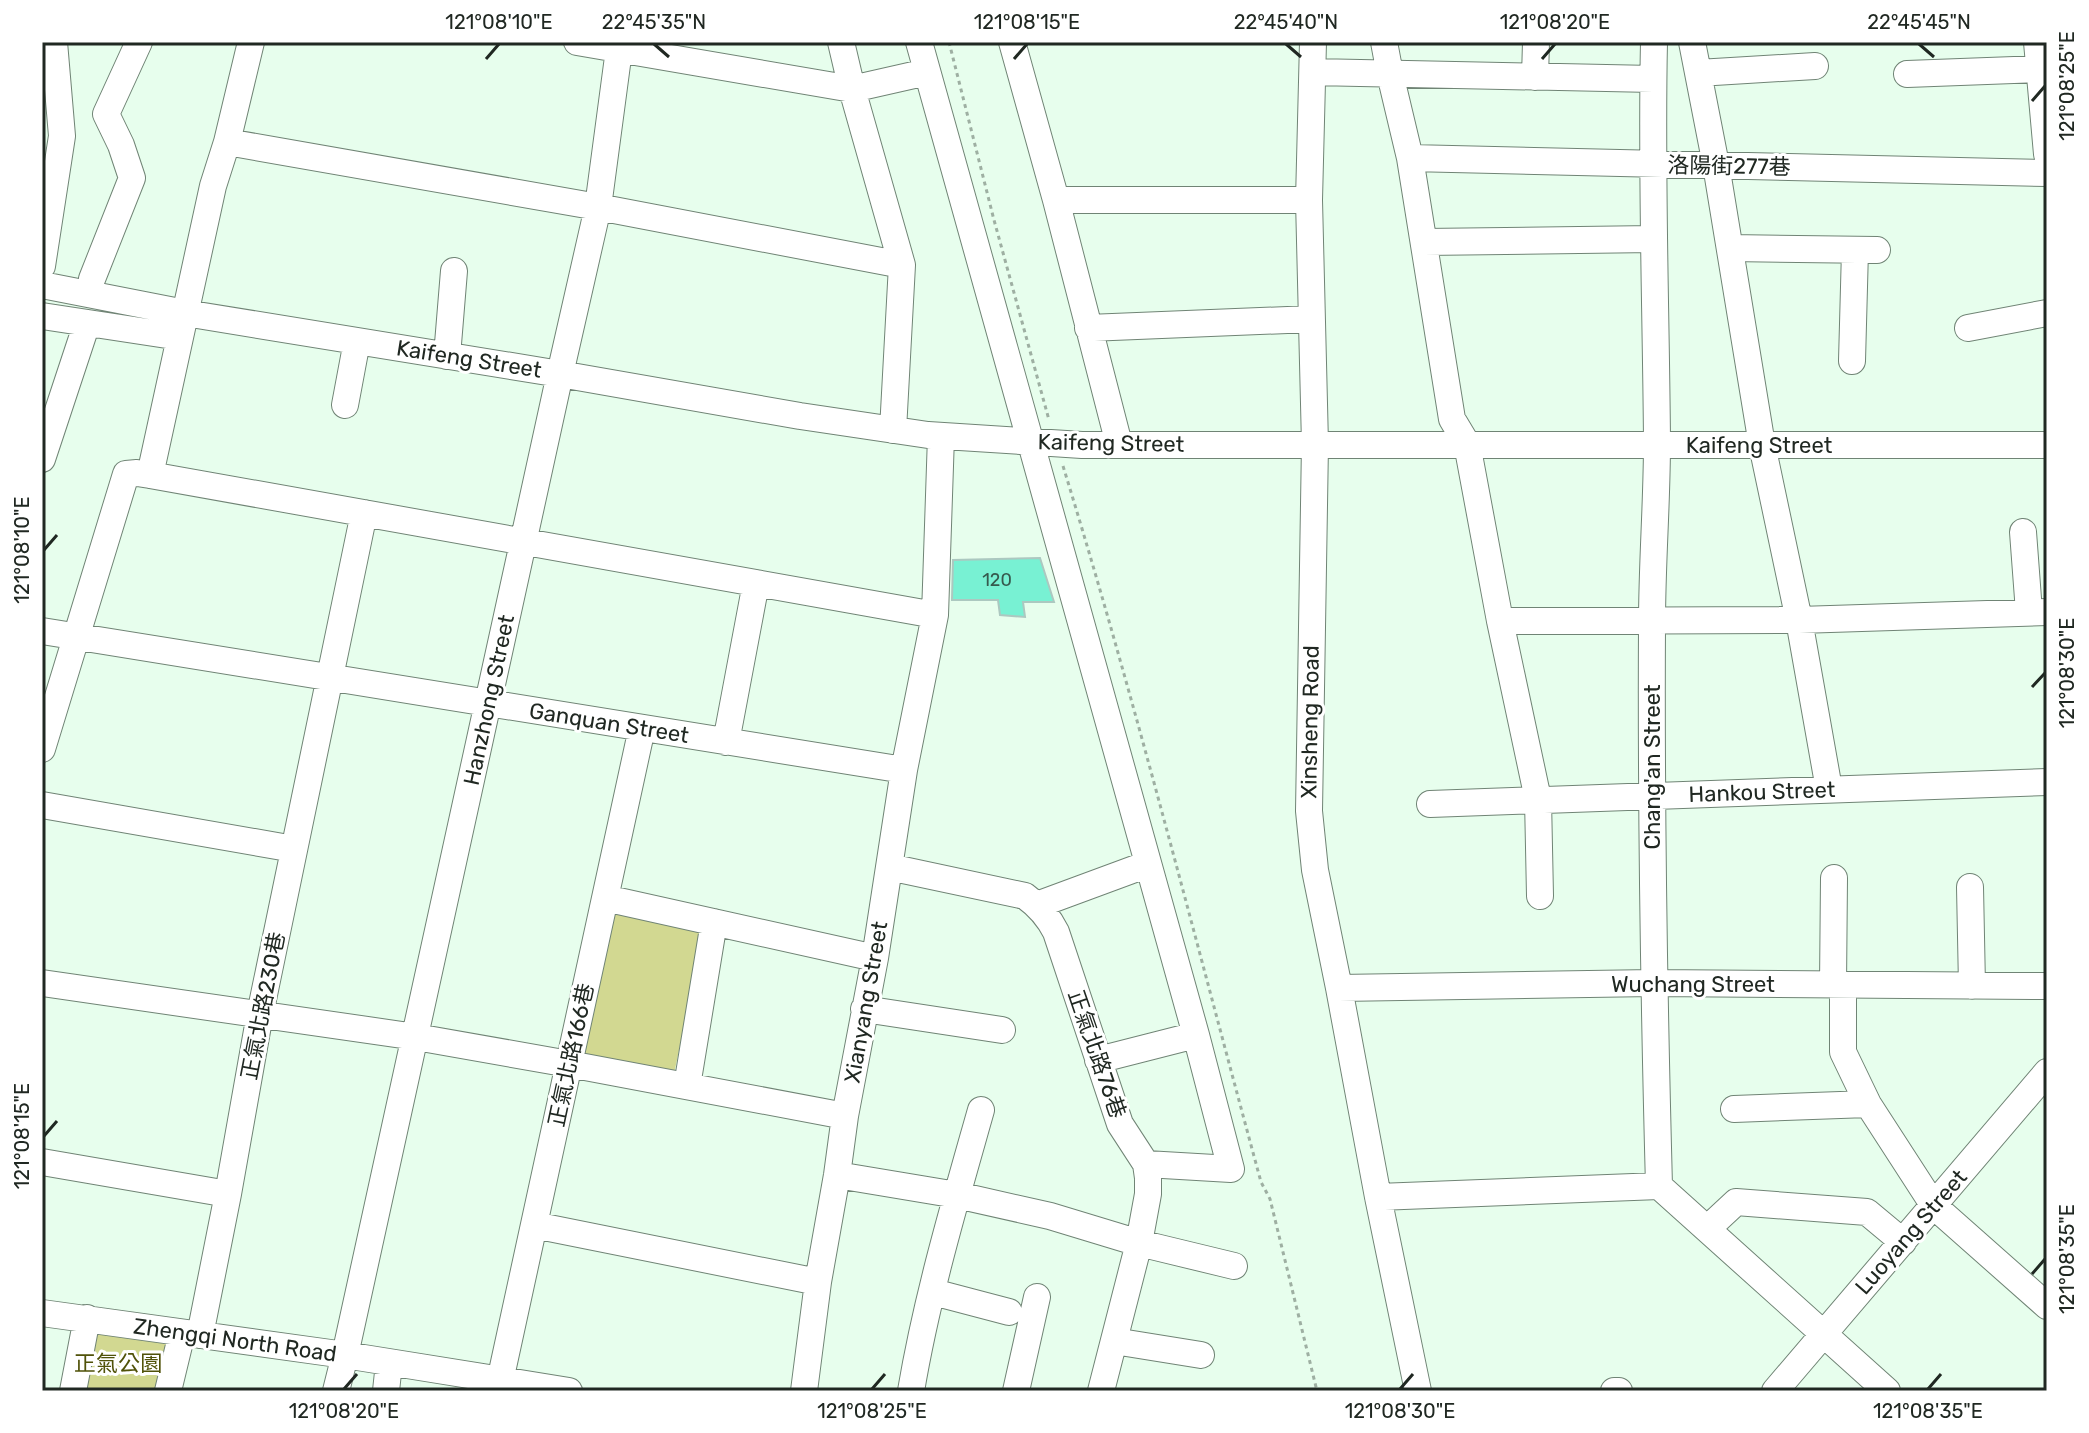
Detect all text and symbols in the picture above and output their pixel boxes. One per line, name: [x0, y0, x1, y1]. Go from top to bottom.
text: 121°08'10"E: [445, 10, 553, 34]
text: 22°45'35"N: [602, 10, 706, 34]
text: 121°08'15"E: [974, 10, 1080, 34]
text: 22°45'40"N: [1234, 10, 1338, 34]
text: 121°08'20"E: [1500, 10, 1610, 34]
text: 22°45'45"N: [1867, 10, 1971, 34]
text: 121°08'25"E: [2055, 31, 2079, 141]
street label: 洛陽街277巷: [1667, 151, 1791, 181]
street label: Kaifeng Street: [395, 334, 544, 384]
street label: Kaifeng Street: [1037, 428, 1185, 458]
street label: Kaifeng Street: [1686, 432, 1833, 459]
text: 121°08'10"E: [10, 496, 34, 604]
house number: 120: [982, 569, 1012, 591]
street label: Hanzhong Street: [458, 612, 520, 788]
text: 121°08'30"E: [2055, 618, 2079, 728]
street label: Xinsheng Road: [1295, 645, 1325, 799]
street label: Chang'an Street: [1639, 684, 1666, 850]
street label: Ganquan Street: [527, 697, 691, 749]
street label: Hankou Street: [1688, 776, 1836, 808]
street label: Xianyang Street: [838, 919, 894, 1085]
street label: 正氣北路230巷: [235, 930, 291, 1082]
street label: Wuchang Street: [1611, 971, 1775, 998]
street label: 正氣北路166巷: [543, 981, 599, 1129]
street label: 正氣北路76巷: [1062, 986, 1132, 1122]
text: 121°08'15"E: [10, 1083, 34, 1189]
street label: Luoyang Street: [1849, 1164, 1973, 1300]
text: 121°08'35"E: [2055, 1204, 2079, 1314]
street label: Zhengqi North Road: [132, 1312, 338, 1368]
park label: 正氣公園: [74, 1350, 162, 1377]
text: 121°08'20"E: [289, 1399, 399, 1423]
text: 121°08'25"E: [817, 1399, 927, 1423]
text: 121°08'30"E: [1345, 1399, 1455, 1423]
text: 121°08'35"E: [1873, 1399, 1983, 1423]

